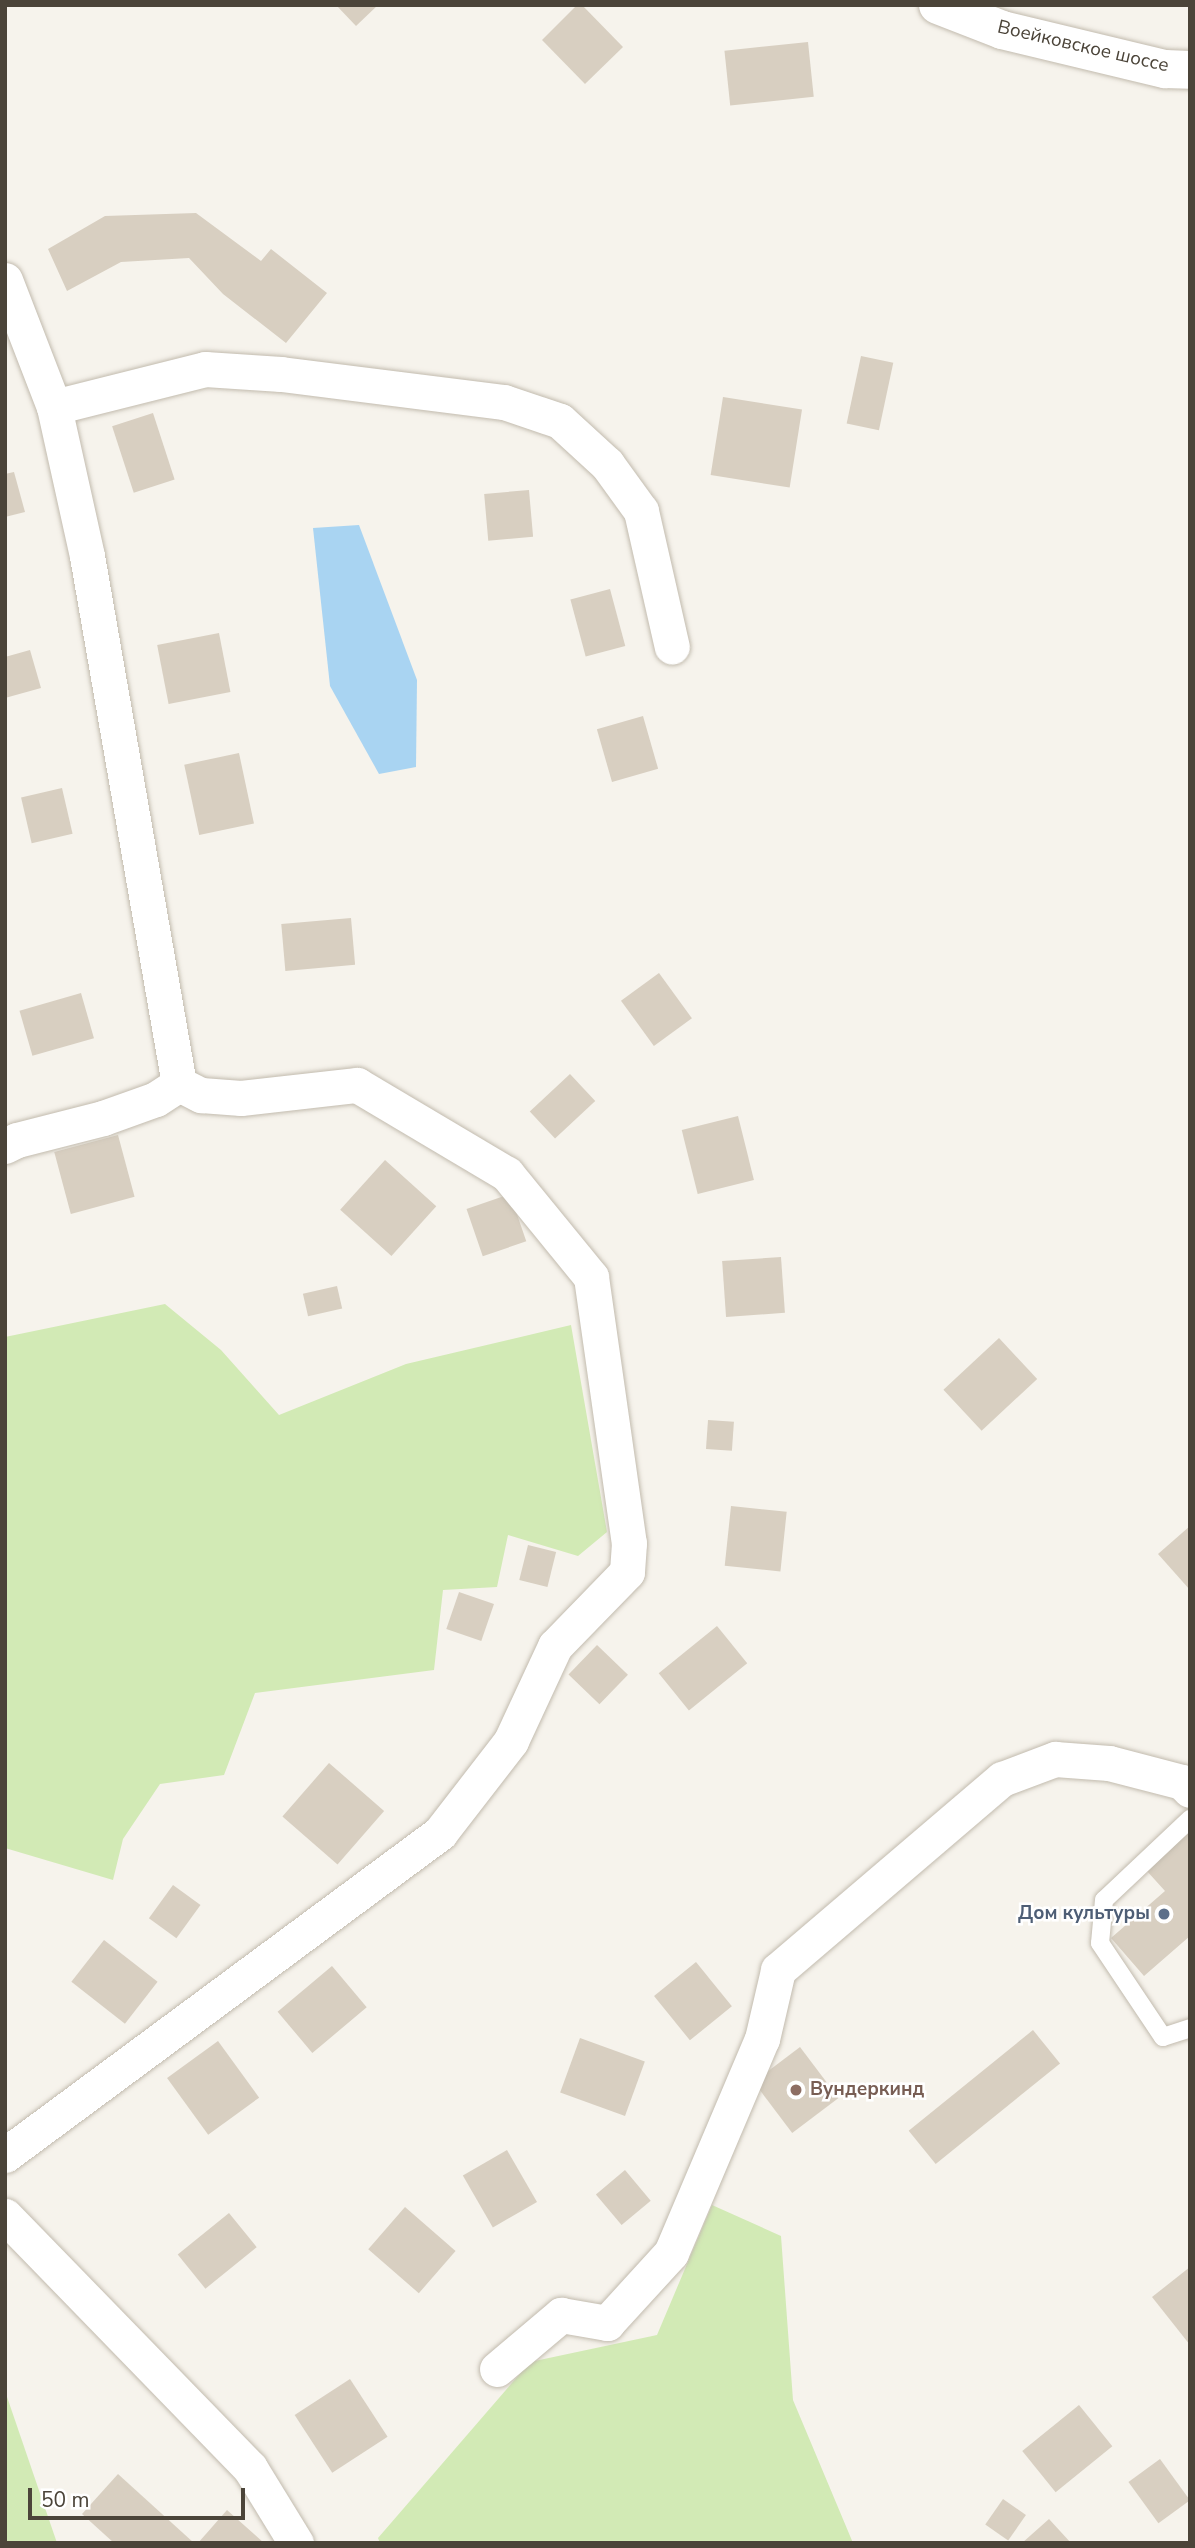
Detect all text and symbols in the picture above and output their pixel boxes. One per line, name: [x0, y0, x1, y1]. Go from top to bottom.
street label: Воейковское шоссе: [995, 16, 1171, 78]
place label: Дом культуры: [1018, 1903, 1150, 1925]
marker: Дом культуры: [1156, 1906, 1172, 1922]
place label: Вундеркинд: [810, 2079, 924, 2101]
marker: Вундеркинд: [788, 2082, 804, 2098]
scale bar: [32, 2474, 248, 2518]
text: 50 m: [41, 2486, 90, 2514]

